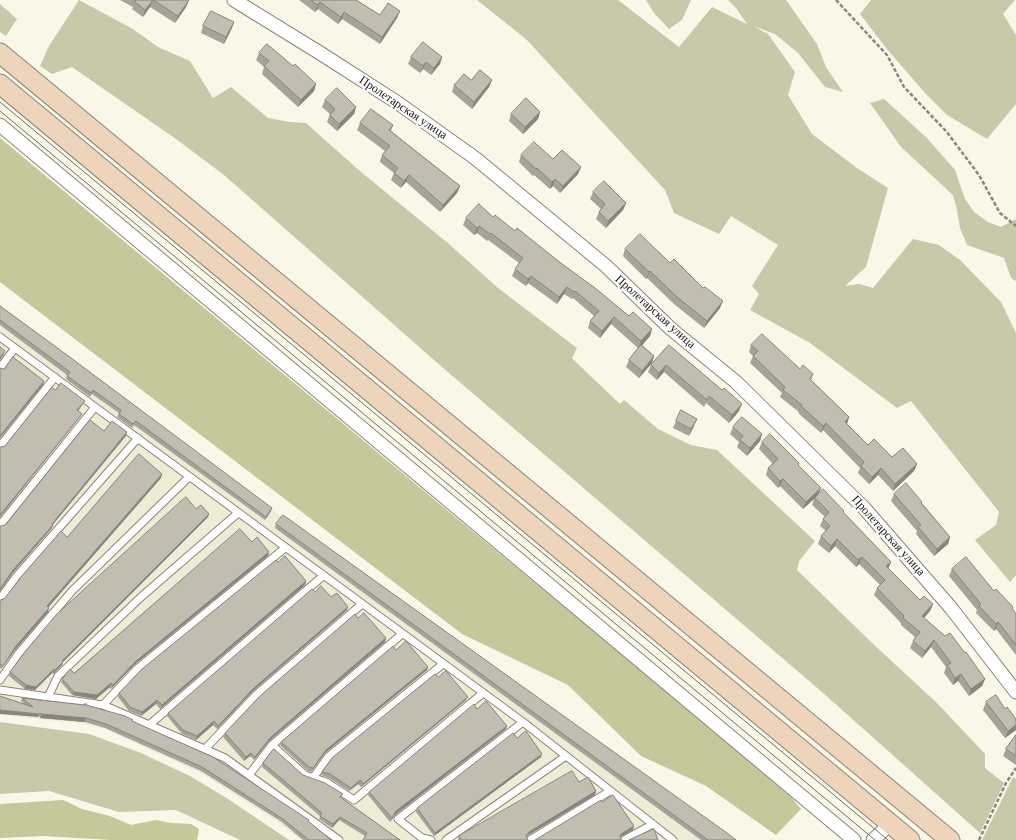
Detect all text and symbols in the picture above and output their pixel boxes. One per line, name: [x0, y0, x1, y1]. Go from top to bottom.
street label: Пролетарская улица: [356, 73, 450, 143]
street label: Пролетарская улица: [612, 272, 698, 352]
street label: Пролетарская улица: [848, 493, 928, 579]

